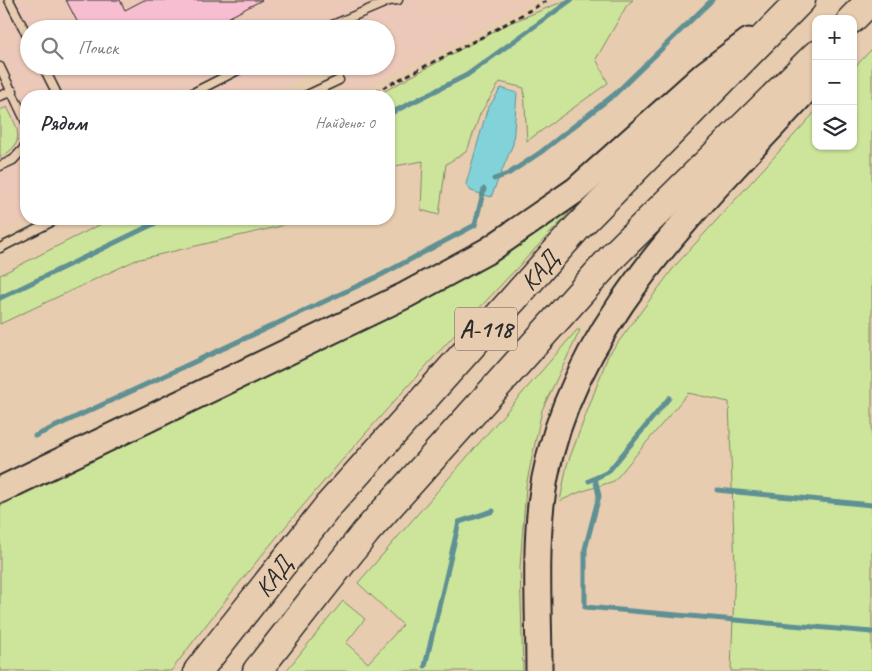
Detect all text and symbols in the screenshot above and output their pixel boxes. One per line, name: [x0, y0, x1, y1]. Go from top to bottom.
map controls: [812, 15, 857, 150]
button: +: [812, 15, 857, 60]
search box: [20, 20, 395, 75]
icon: search: [38, 34, 66, 62]
text: Поиск: [78, 36, 118, 60]
button: −: [812, 60, 857, 105]
button: layers: [812, 105, 857, 150]
text: Рядом: [40, 110, 87, 136]
text: Найдено: 0: [315, 113, 375, 133]
street label: КАД: [513, 243, 567, 297]
road number: А-118: [455, 308, 517, 350]
street label: КАД: [248, 548, 301, 603]

